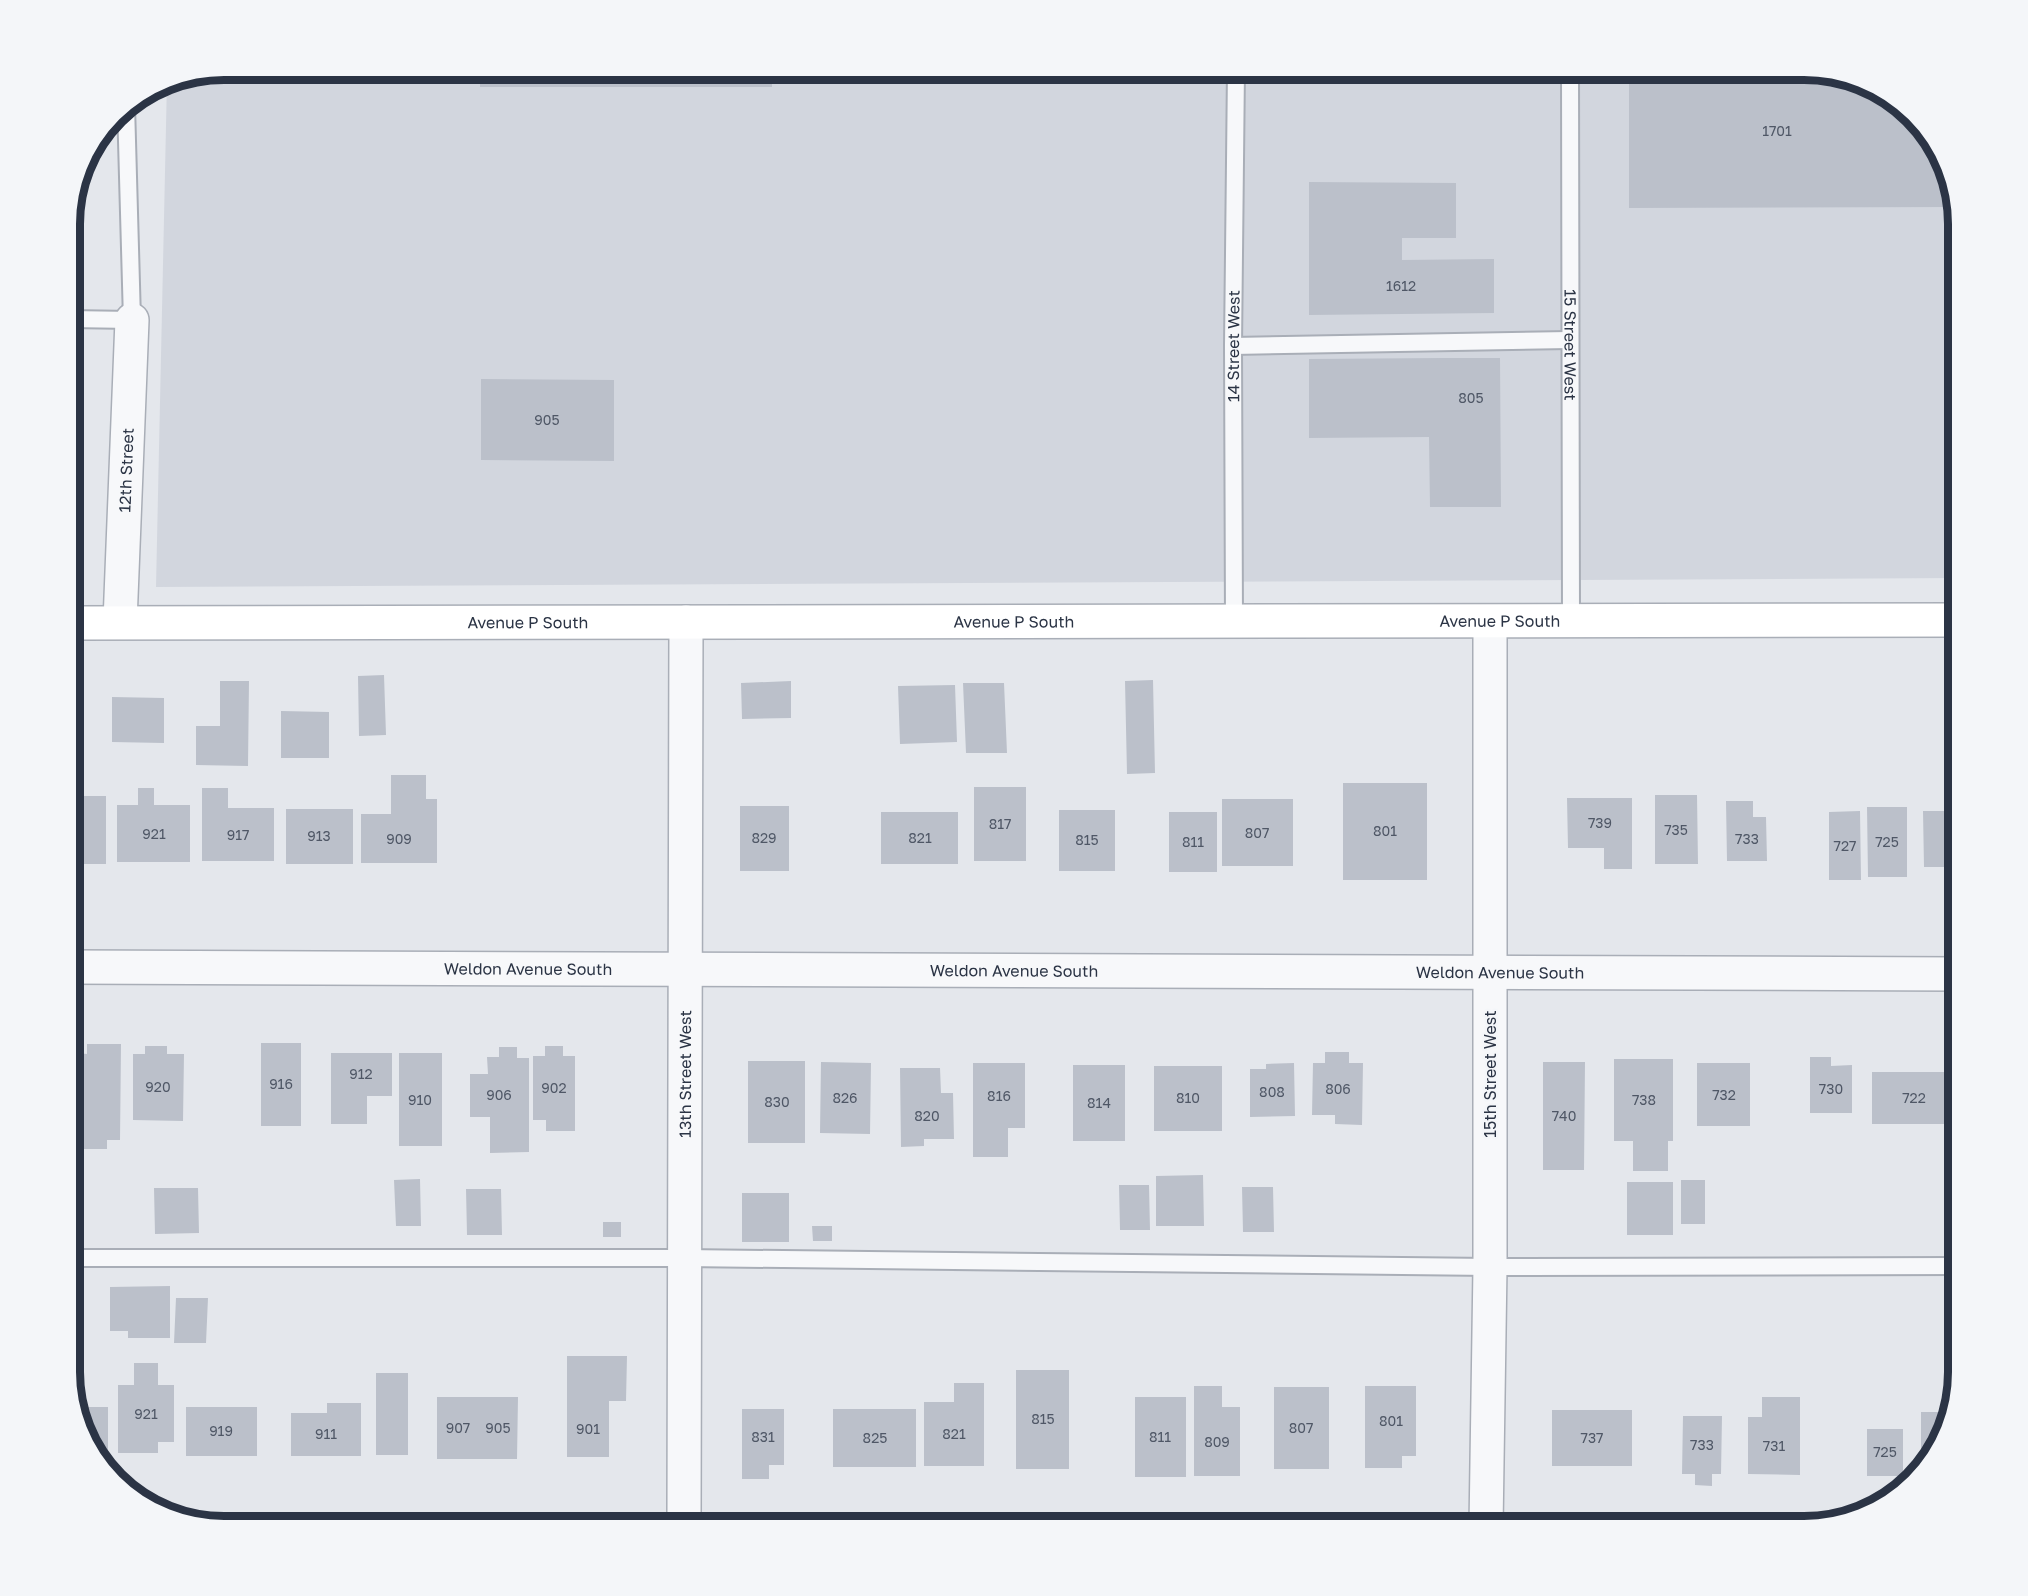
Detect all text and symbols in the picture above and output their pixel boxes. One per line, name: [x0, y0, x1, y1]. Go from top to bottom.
house number: 1701: [1762, 122, 1792, 139]
house number: 1612: [1386, 277, 1416, 294]
street label: 15 Street West: [1560, 289, 1581, 401]
street label: 14 Street West: [1223, 290, 1244, 402]
house number: 805: [1458, 389, 1484, 406]
house number: 905: [534, 411, 560, 428]
street label: 12th Street: [114, 427, 138, 513]
street label: Avenue P South: [954, 611, 1074, 632]
street label: Avenue P South: [1440, 611, 1560, 631]
street label: Avenue P South: [468, 612, 588, 632]
house number: 739: [1588, 814, 1612, 831]
house number: 817: [989, 815, 1011, 832]
house number: 735: [1664, 821, 1688, 838]
house number: 801: [1373, 822, 1397, 839]
house number: 807: [1245, 824, 1269, 841]
house number: 921: [142, 825, 166, 842]
house number: 917: [227, 826, 249, 843]
house number: 913: [307, 827, 331, 844]
house number: 829: [751, 829, 777, 846]
house number: 821: [908, 829, 932, 846]
house number: 909: [386, 830, 412, 847]
house number: 733: [1735, 830, 1759, 847]
house number: 815: [1075, 831, 1099, 848]
house number: 811: [1182, 833, 1204, 850]
house number: 725: [1875, 833, 1899, 850]
house number: 727: [1834, 837, 1856, 854]
street label: Weldon Avenue South: [444, 958, 612, 979]
street label: Weldon Avenue South: [930, 960, 1098, 981]
street label: Weldon Avenue South: [1416, 962, 1584, 983]
street label: 13th Street West: [675, 1010, 695, 1138]
street label: 15th Street West: [1480, 1010, 1500, 1138]
house number: 912: [349, 1065, 373, 1082]
house number: 916: [269, 1075, 293, 1092]
house number: 920: [145, 1078, 171, 1095]
house number: 902: [541, 1079, 567, 1096]
house number: 806: [1325, 1080, 1351, 1097]
house number: 730: [1819, 1080, 1843, 1097]
house number: 808: [1259, 1083, 1285, 1100]
house number: 906: [486, 1086, 512, 1103]
house number: 732: [1712, 1086, 1736, 1103]
house number: 816: [987, 1087, 1011, 1104]
house number: 826: [832, 1089, 858, 1106]
house number: 810: [1176, 1089, 1200, 1106]
house number: 722: [1902, 1089, 1926, 1106]
house number: 910: [408, 1091, 432, 1108]
house number: 738: [1632, 1091, 1656, 1108]
house number: 830: [764, 1093, 790, 1110]
house number: 814: [1087, 1094, 1111, 1111]
house number: 820: [914, 1107, 940, 1124]
house number: 740: [1552, 1107, 1576, 1124]
house number: 921: [134, 1405, 158, 1422]
house number: 815: [1031, 1410, 1055, 1427]
house number: 801: [1379, 1412, 1403, 1429]
house number: 907: [446, 1419, 470, 1436]
house number: 905: [485, 1419, 511, 1436]
house number: 807: [1289, 1419, 1313, 1436]
house number: 901: [576, 1420, 600, 1437]
house number: 919: [209, 1422, 233, 1439]
house number: 911: [315, 1425, 337, 1442]
house number: 821: [942, 1425, 966, 1442]
house number: 831: [751, 1428, 775, 1445]
house number: 811: [1149, 1428, 1171, 1445]
house number: 825: [863, 1429, 887, 1446]
house number: 737: [1580, 1429, 1604, 1446]
house number: 809: [1204, 1433, 1230, 1450]
house number: 733: [1690, 1436, 1714, 1453]
house number: 731: [1763, 1437, 1785, 1454]
house number: 725: [1873, 1443, 1897, 1460]

